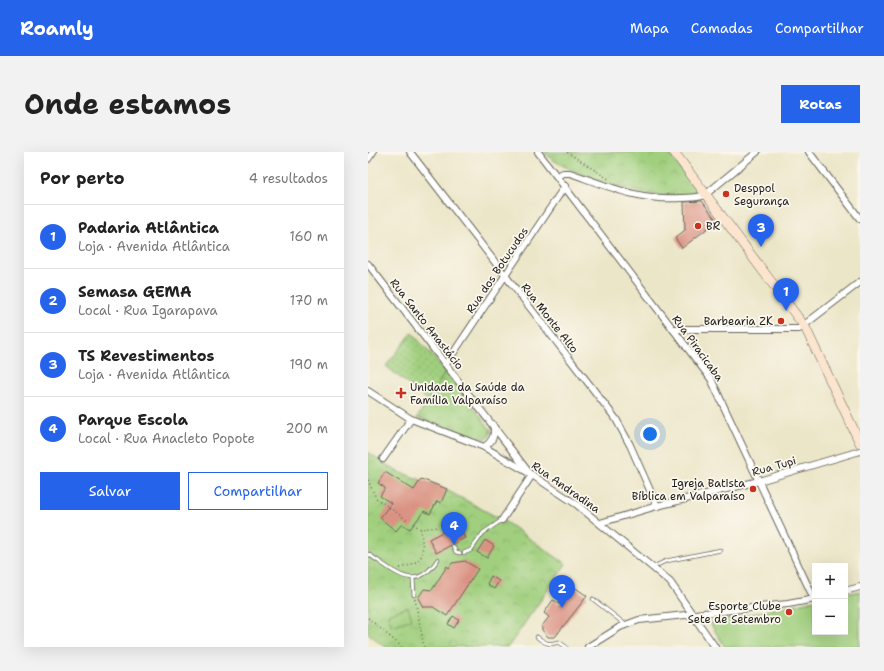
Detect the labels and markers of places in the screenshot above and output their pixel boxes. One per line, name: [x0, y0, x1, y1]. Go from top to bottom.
place label: Desppol Segurança: [734, 181, 789, 209]
marker: Desppol Segurança: [721, 189, 731, 199]
pin: 3: [748, 214, 774, 247]
place label: BR: [706, 219, 721, 234]
marker: BR: [693, 221, 703, 231]
pin: 1: [773, 278, 799, 311]
place label: Barbearia ZK: [704, 314, 773, 329]
marker: Barbearia ZK: [776, 316, 786, 326]
place label: Unidade da Saúde da Família Valparaíso: [410, 380, 525, 408]
marker: Unidade da Saúde da Família Valparaíso: [395, 387, 407, 399]
place label: Igreja Batista Bíblica em Valparaíso: [632, 476, 745, 504]
marker: Igreja Batista Bíblica em Valparaíso: [748, 484, 758, 494]
pin: 4: [441, 512, 467, 545]
pin: 2: [549, 575, 575, 608]
place label: Esporte Clube Sete de Setembro: [688, 599, 781, 627]
marker: Esporte Clube Sete de Setembro: [784, 607, 794, 617]

